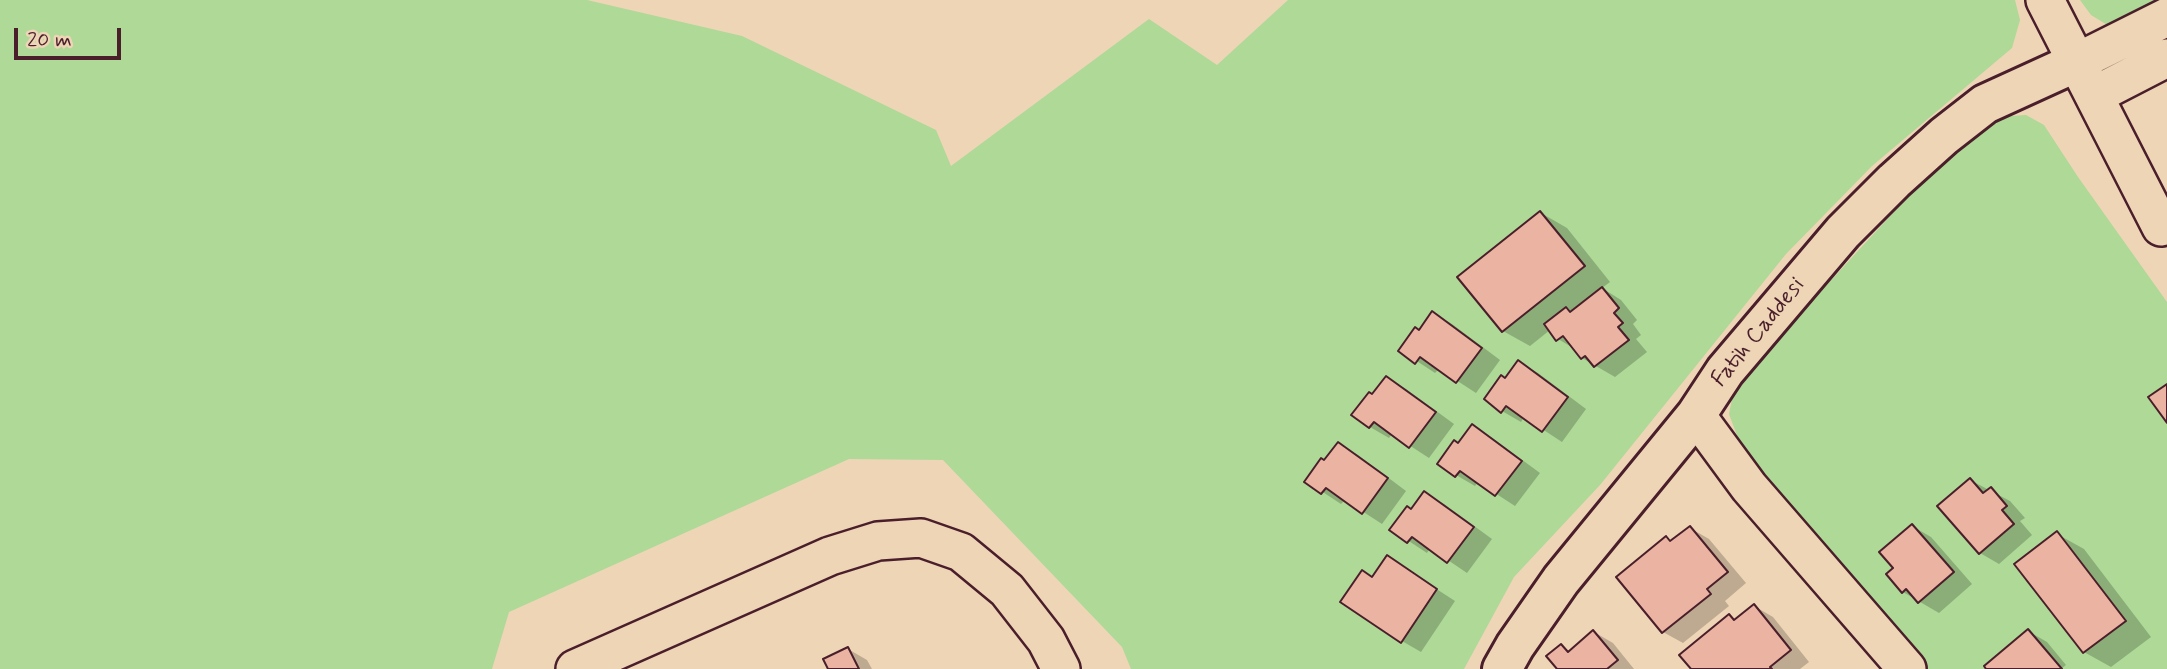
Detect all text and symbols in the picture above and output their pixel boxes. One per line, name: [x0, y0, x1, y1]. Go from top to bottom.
scale bar: [18, 14, 124, 58]
text: 20 m: [27, 26, 72, 54]
street label: Fatih Caddesi: [1706, 273, 1812, 393]

